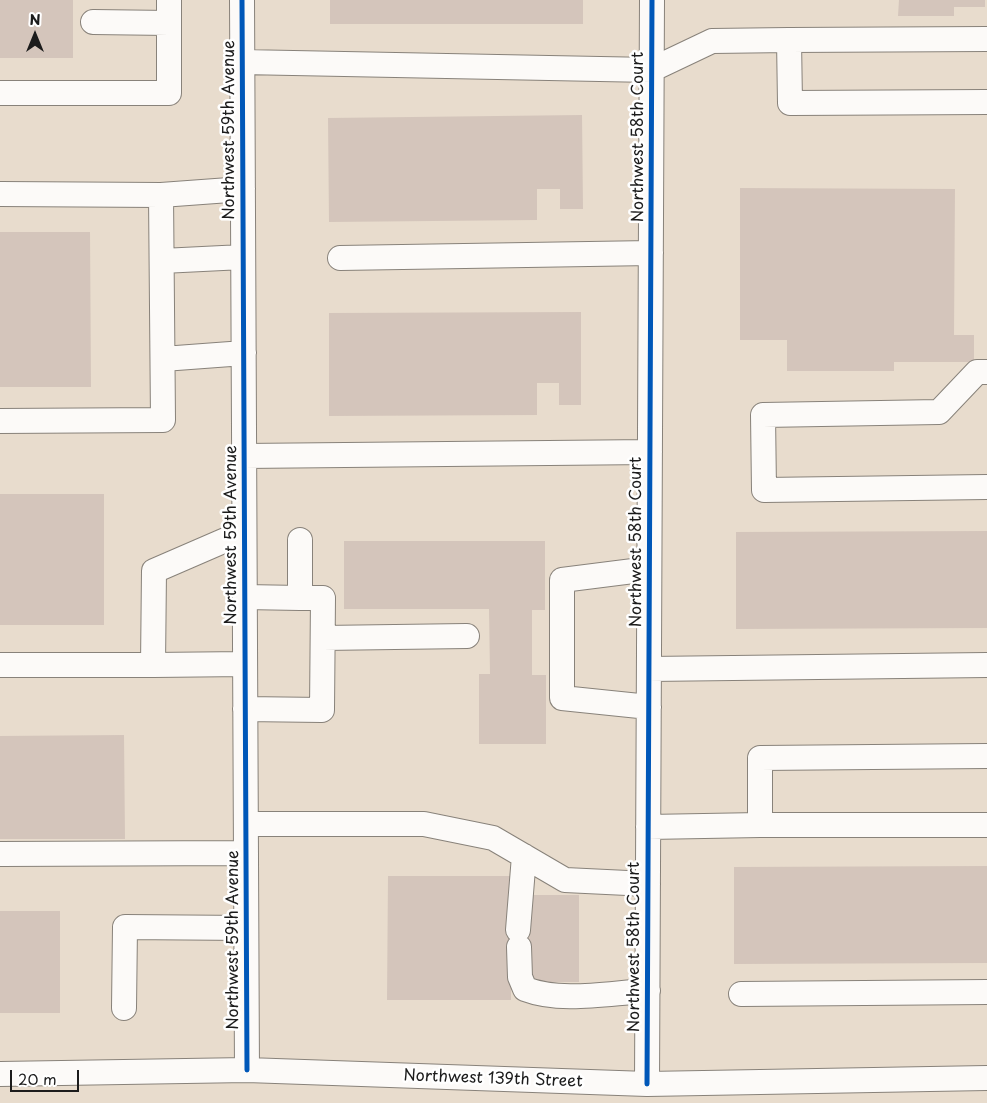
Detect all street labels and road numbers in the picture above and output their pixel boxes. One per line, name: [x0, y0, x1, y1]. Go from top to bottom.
street label: Northwest 59th Avenue: [220, 40, 240, 220]
street label: Northwest 58th Court: [629, 52, 649, 222]
street label: Northwest 59th Avenue: [222, 445, 242, 625]
street label: Northwest 58th Court: [627, 457, 647, 627]
street label: Northwest 59th Avenue: [224, 850, 244, 1030]
street label: Northwest 58th Court: [625, 862, 645, 1032]
street label: Northwest 139th Street: [403, 1066, 583, 1092]

